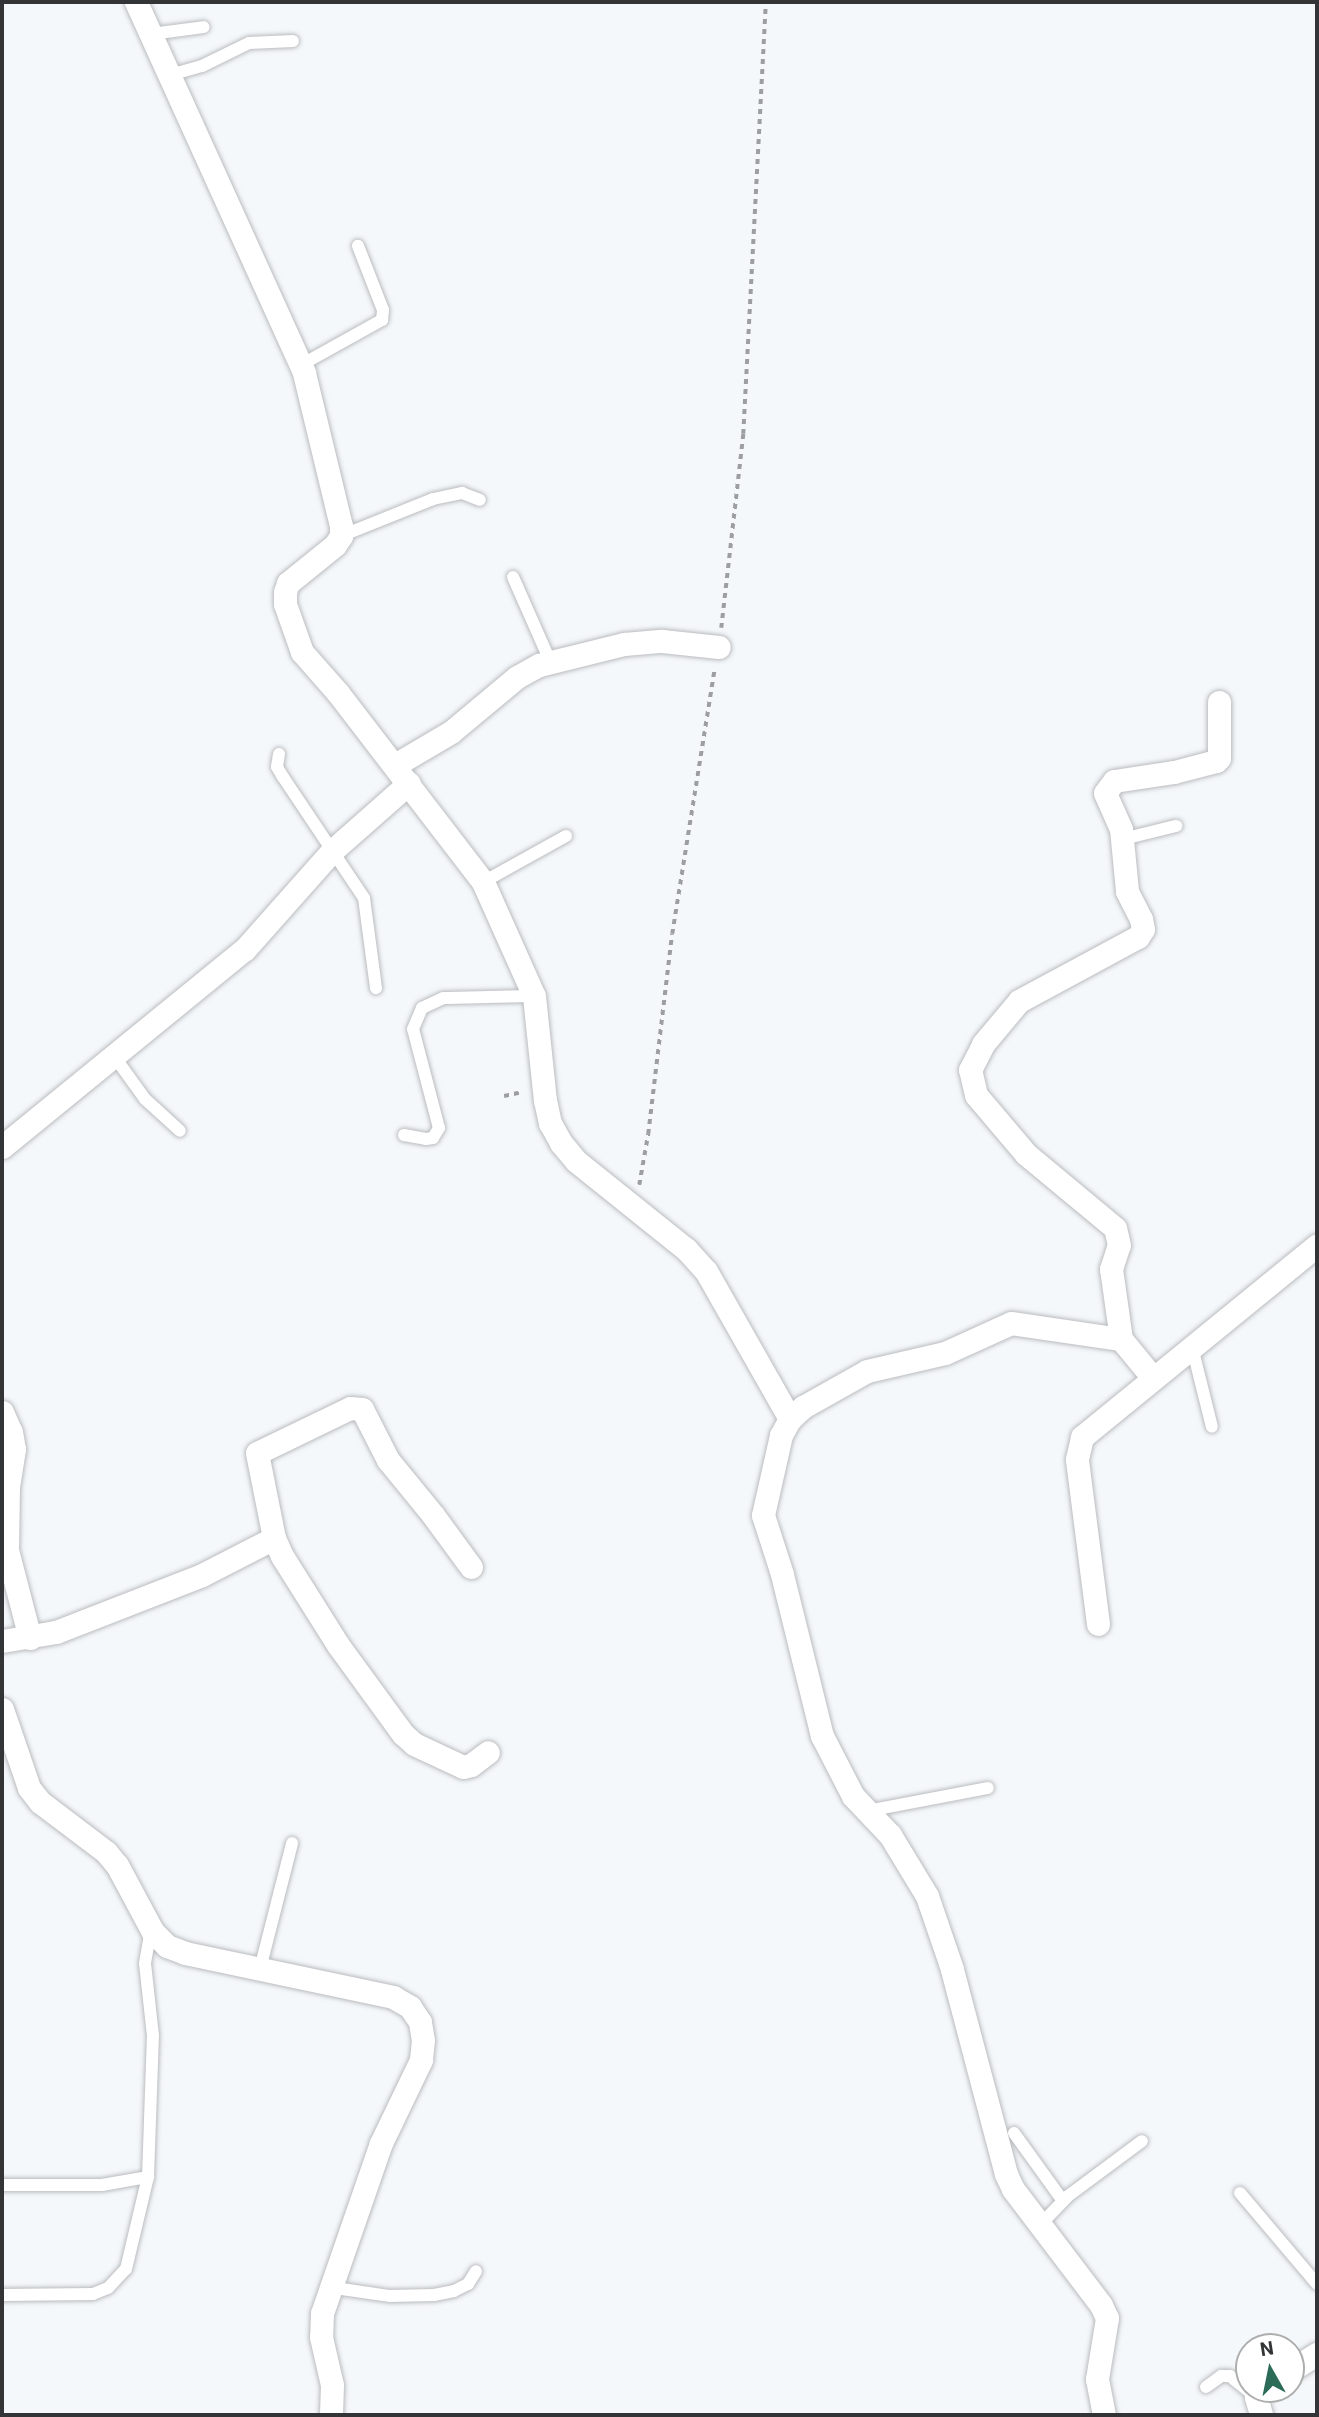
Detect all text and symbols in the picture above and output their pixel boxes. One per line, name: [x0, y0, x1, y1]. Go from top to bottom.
north arrow: [1235, 2333, 1305, 2403]
text: N: [1259, 2336, 1275, 2361]

